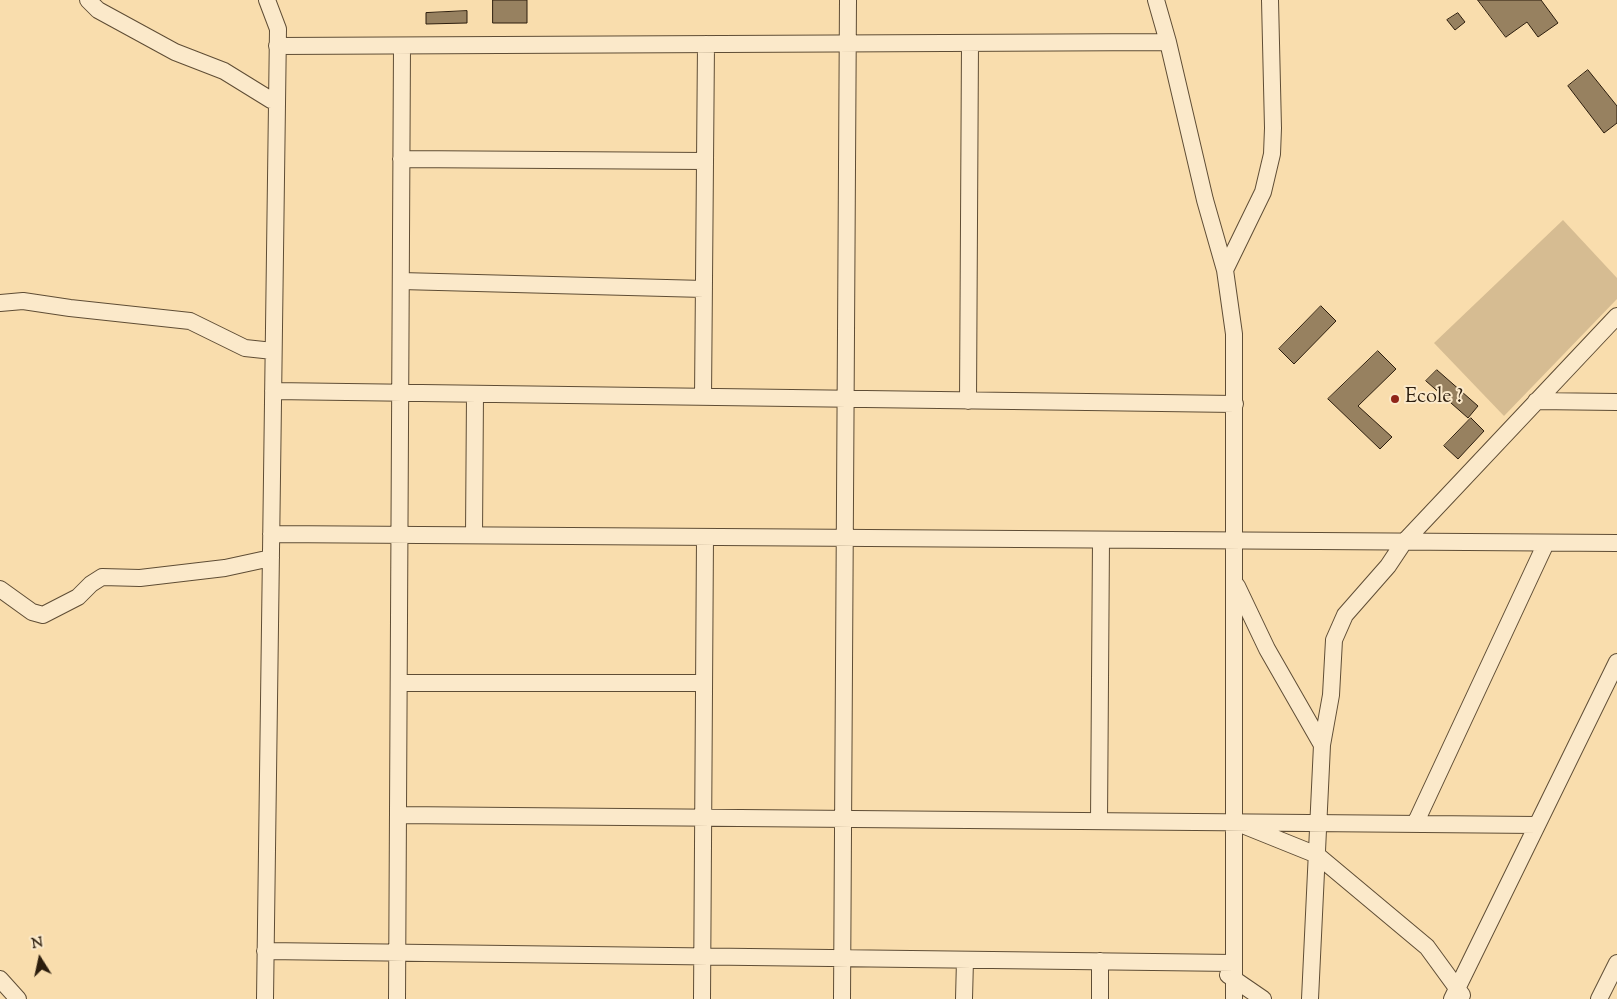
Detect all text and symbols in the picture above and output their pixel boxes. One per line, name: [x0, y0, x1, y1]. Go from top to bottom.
place label: Ecole ?: [1405, 387, 1463, 411]
marker: Ecole ?: [1389, 393, 1401, 405]
text: N: [30, 933, 45, 955]
north arrow: [15, 934, 65, 984]

